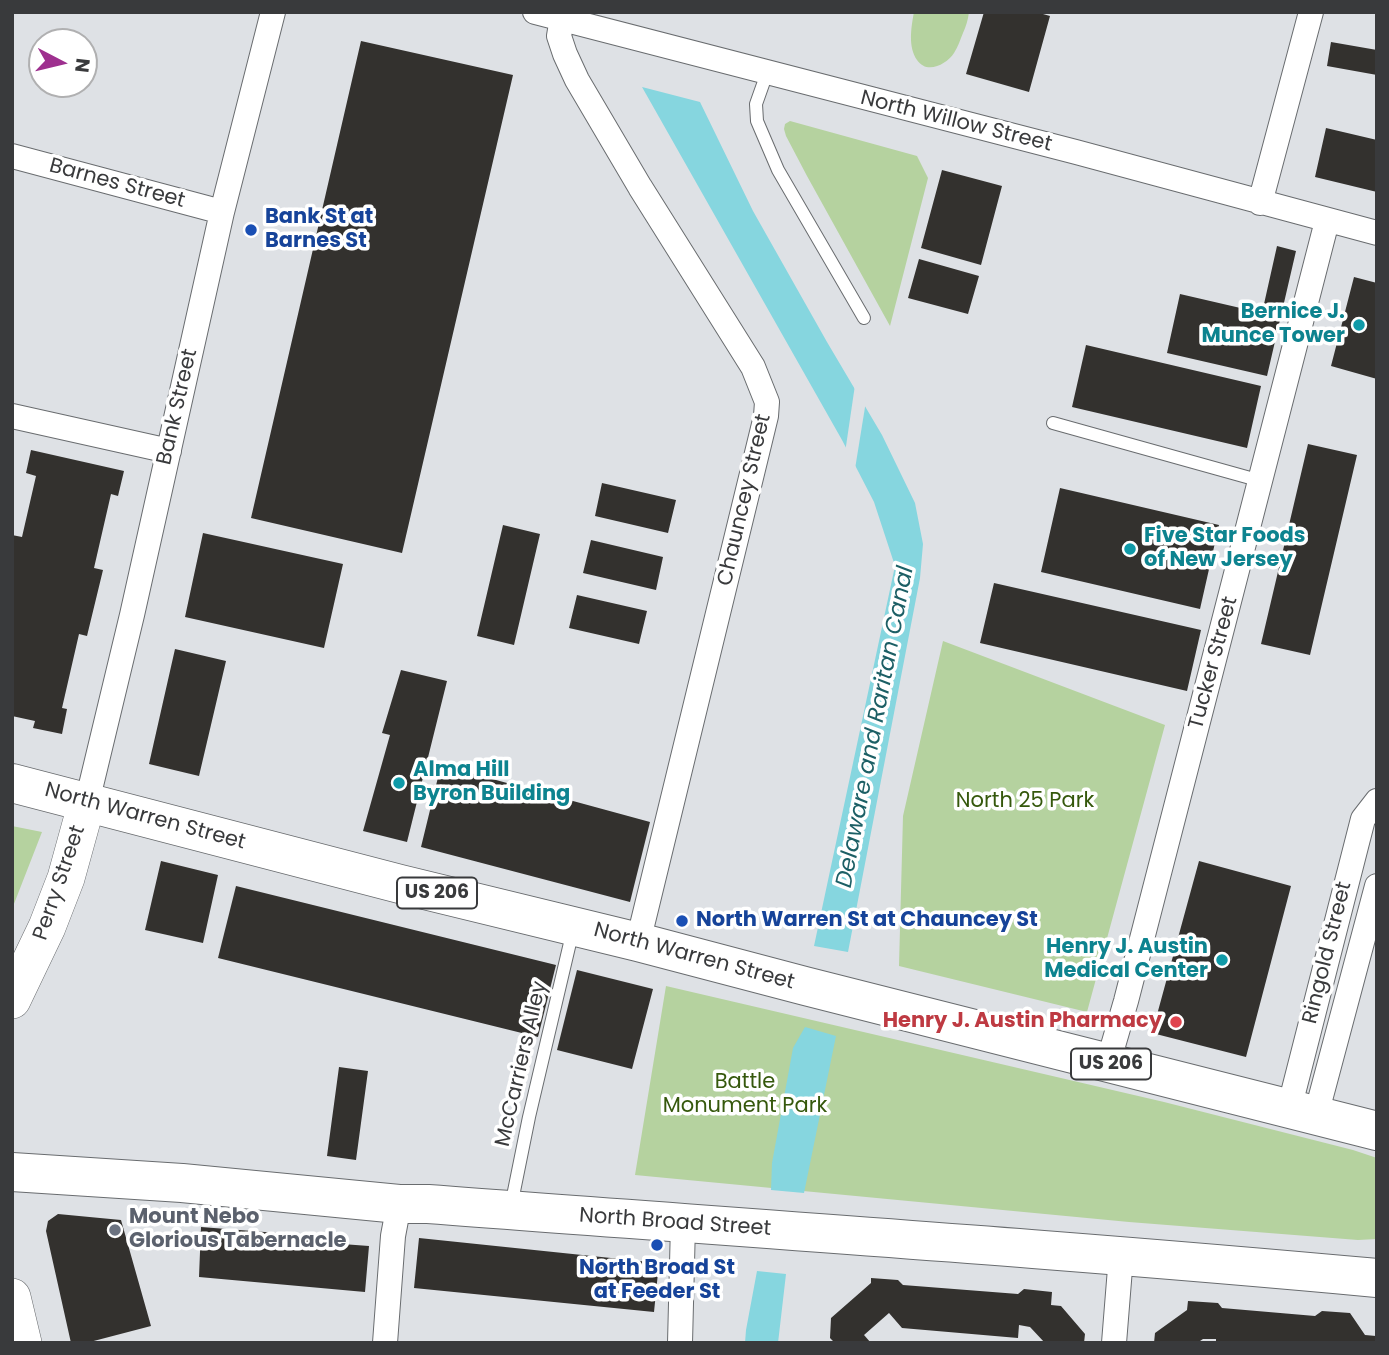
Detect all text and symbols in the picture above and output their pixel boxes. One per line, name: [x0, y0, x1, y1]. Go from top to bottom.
north arrow: [28, 28, 98, 98]
text: N: [68, 57, 97, 74]
street label: North Willow Street: [858, 86, 1054, 158]
street label: Barnes Street: [46, 154, 188, 214]
place label: Bank St at Barnes St: [265, 205, 373, 255]
marker: Bank St at Barnes St: [243, 222, 259, 238]
place label: Bernice J. Munce Tower: [1201, 300, 1345, 350]
marker: Bernice J. Munce Tower: [1351, 317, 1367, 333]
street label: Bank Street: [152, 346, 204, 468]
street label: Chauncey Street: [713, 412, 777, 588]
place label: Five Star Foods of New Jersey: [1144, 524, 1306, 574]
marker: Five Star Foods of New Jersey: [1122, 541, 1138, 557]
water label: Delaware and Raritan Canal: [831, 564, 921, 890]
street label: Tucker Street: [1184, 594, 1244, 732]
place label: Alma Hill Byron Building: [413, 758, 570, 808]
marker: Alma Hill Byron Building: [391, 775, 407, 791]
street label: North Warren Street: [42, 778, 248, 856]
park label: North 25 Park: [956, 789, 1094, 815]
street label: Perry Street: [29, 822, 91, 944]
road number: US 206: [397, 878, 477, 908]
street label: Ringold Street: [1298, 879, 1358, 1027]
place label: North Warren St at Chauncey St: [696, 908, 1038, 934]
marker: North Warren St at Chauncey St: [674, 913, 690, 929]
street label: North Warren Street: [591, 918, 797, 996]
place label: Henry J. Austin Medical Center: [1044, 935, 1208, 985]
marker: Henry J. Austin Medical Center: [1214, 952, 1230, 968]
street label: McCarriers Alley: [491, 979, 553, 1149]
place label: Henry J. Austin Pharmacy: [883, 1009, 1162, 1035]
marker: Henry J. Austin Pharmacy: [1168, 1014, 1184, 1030]
road number: US 206: [1071, 1048, 1151, 1080]
park label: Battle Monument Park: [663, 1070, 827, 1120]
street label: North Broad Street: [578, 1204, 772, 1242]
place label: Mount Nebo Glorious Tabernacle: [129, 1205, 347, 1255]
marker: Mount Nebo Glorious Tabernacle: [107, 1222, 123, 1238]
marker: North Broad St at Feeder St: [649, 1237, 665, 1253]
place label: North Broad St at Feeder St: [579, 1256, 735, 1306]

